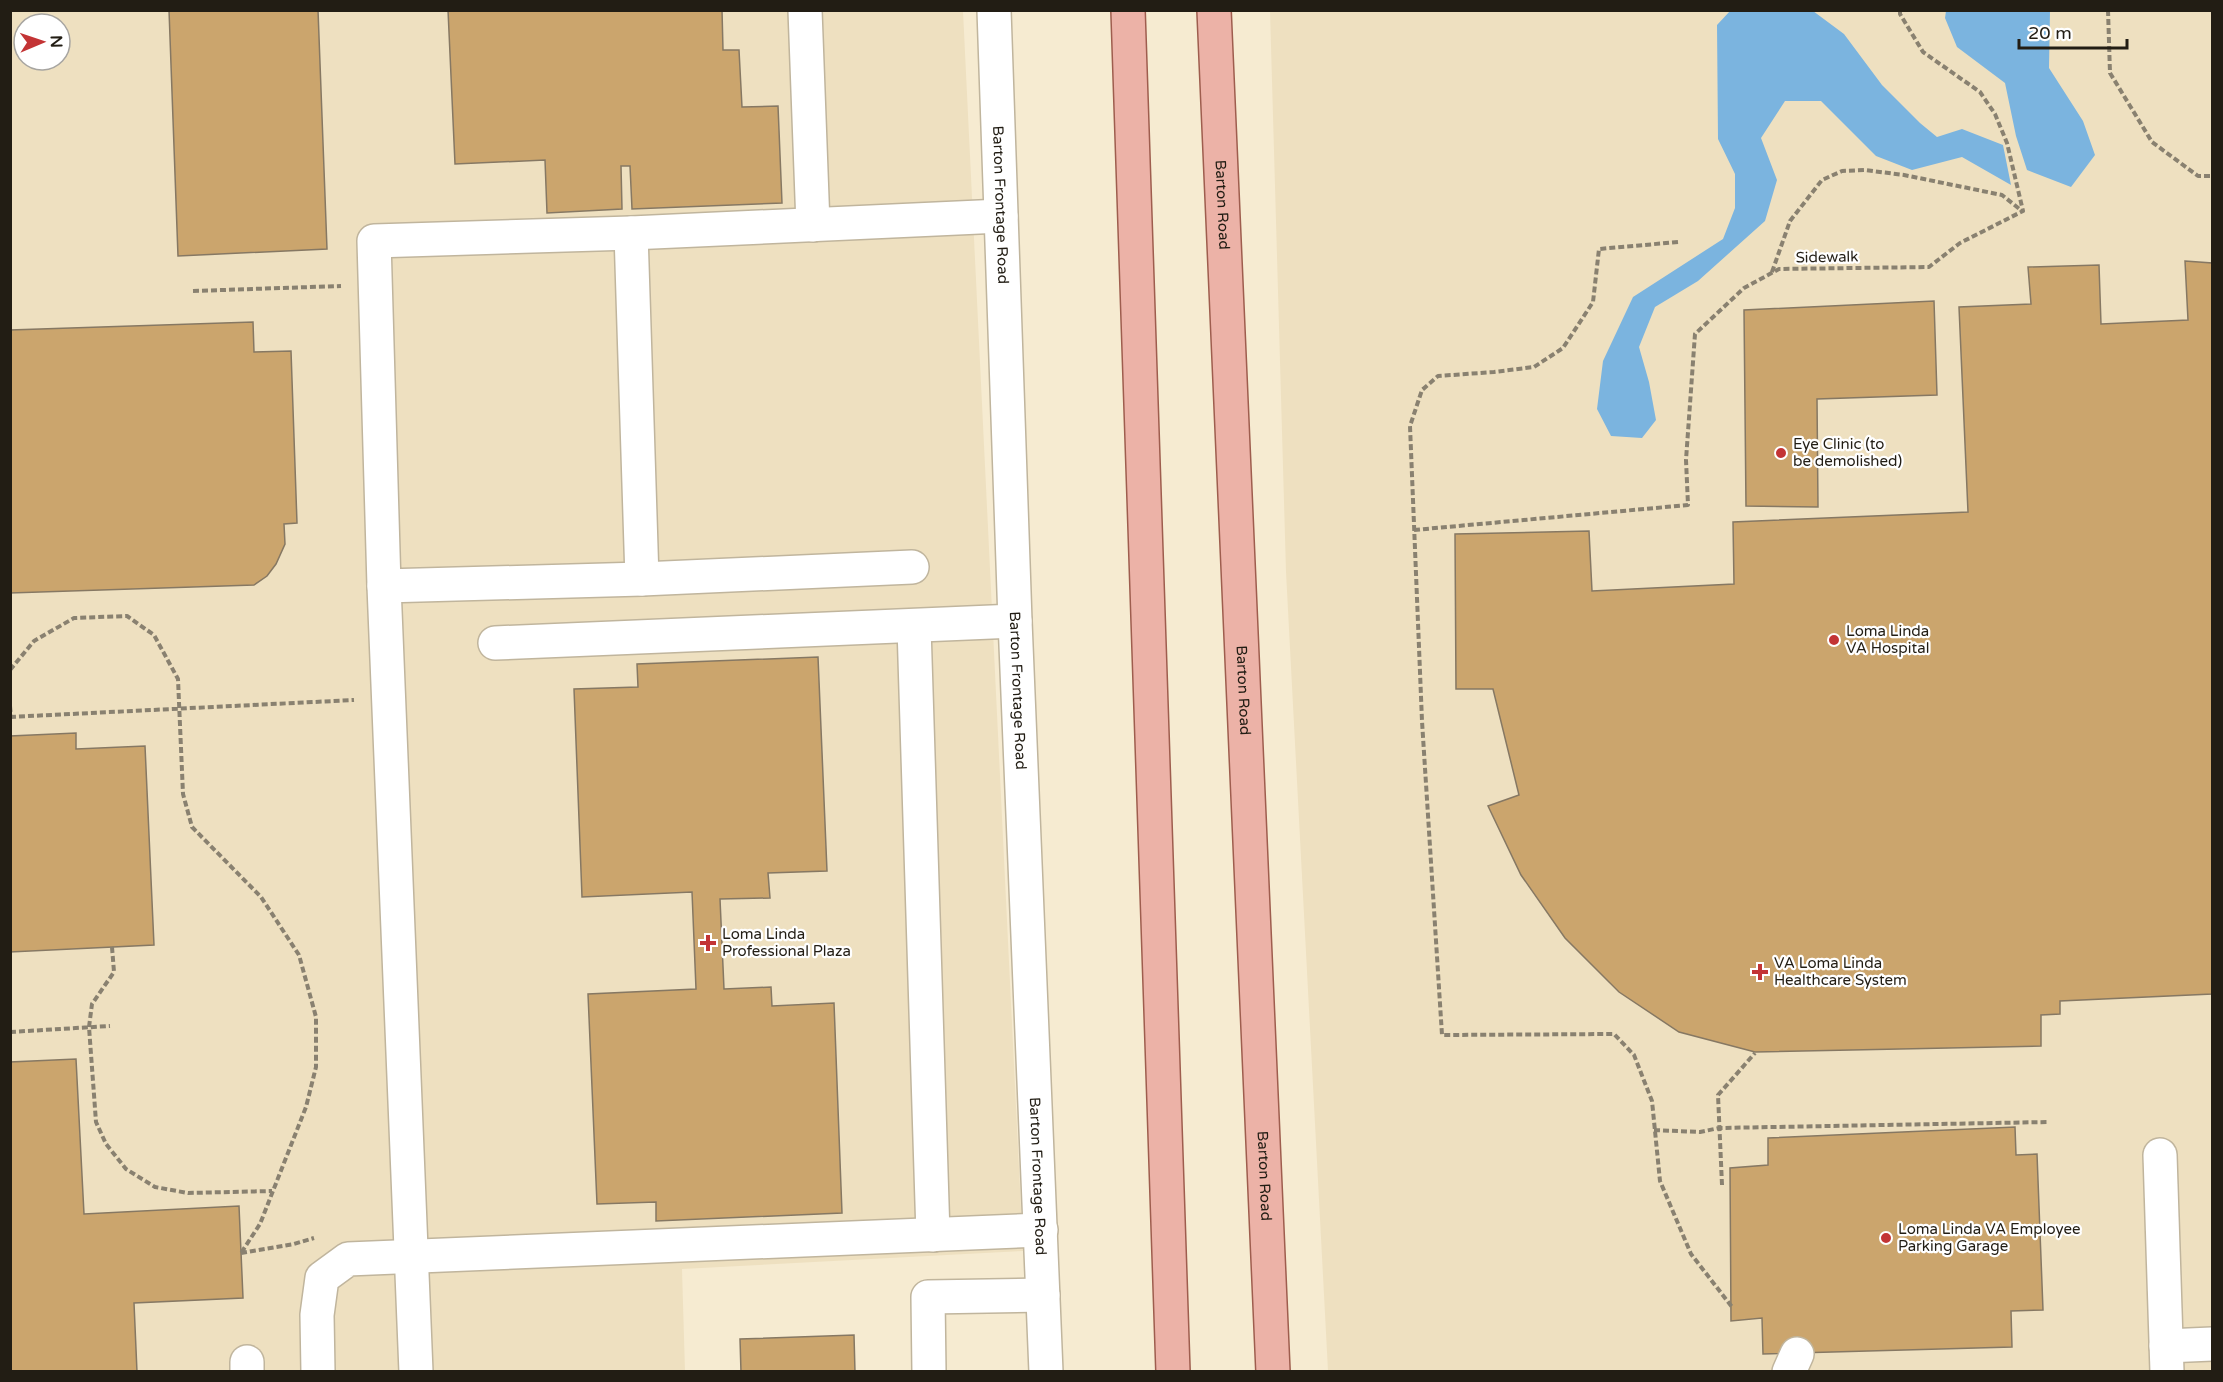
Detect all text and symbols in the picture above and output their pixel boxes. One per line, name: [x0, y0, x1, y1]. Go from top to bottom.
north arrow: [12, 12, 72, 72]
scale bar: [2019, 12, 2127, 50]
text: 20 m: [2028, 22, 2072, 44]
text: N: [46, 35, 66, 48]
street label: Barton Frontage Road: [989, 125, 1012, 284]
street label: Barton Road: [1211, 159, 1233, 250]
street label: Sidewalk: [1795, 247, 1859, 267]
place label: Eye Clinic (to be demolished): [1793, 435, 1902, 470]
marker: Eye Clinic (to be demolished): [1774, 446, 1788, 460]
street label: Barton Frontage Road: [1006, 611, 1030, 770]
place label: Loma Linda VA Hospital: [1846, 622, 1929, 657]
marker: Loma Linda VA Hospital: [1827, 633, 1841, 647]
street label: Barton Road: [1233, 645, 1254, 736]
place label: Loma Linda Professional Plaza: [722, 925, 851, 960]
marker: Loma Linda Professional Plaza: [699, 934, 717, 952]
place label: VA Loma Linda Healthcare System: [1774, 954, 1907, 989]
marker: VA Loma Linda Healthcare System: [1751, 963, 1769, 981]
street label: Barton Frontage Road: [1026, 1097, 1050, 1256]
street label: Barton Road: [1254, 1130, 1275, 1221]
place label: Loma Linda VA Employee Parking Garage: [1898, 1220, 2080, 1255]
marker: Loma Linda VA Employee Parking Garage: [1879, 1231, 1893, 1245]

